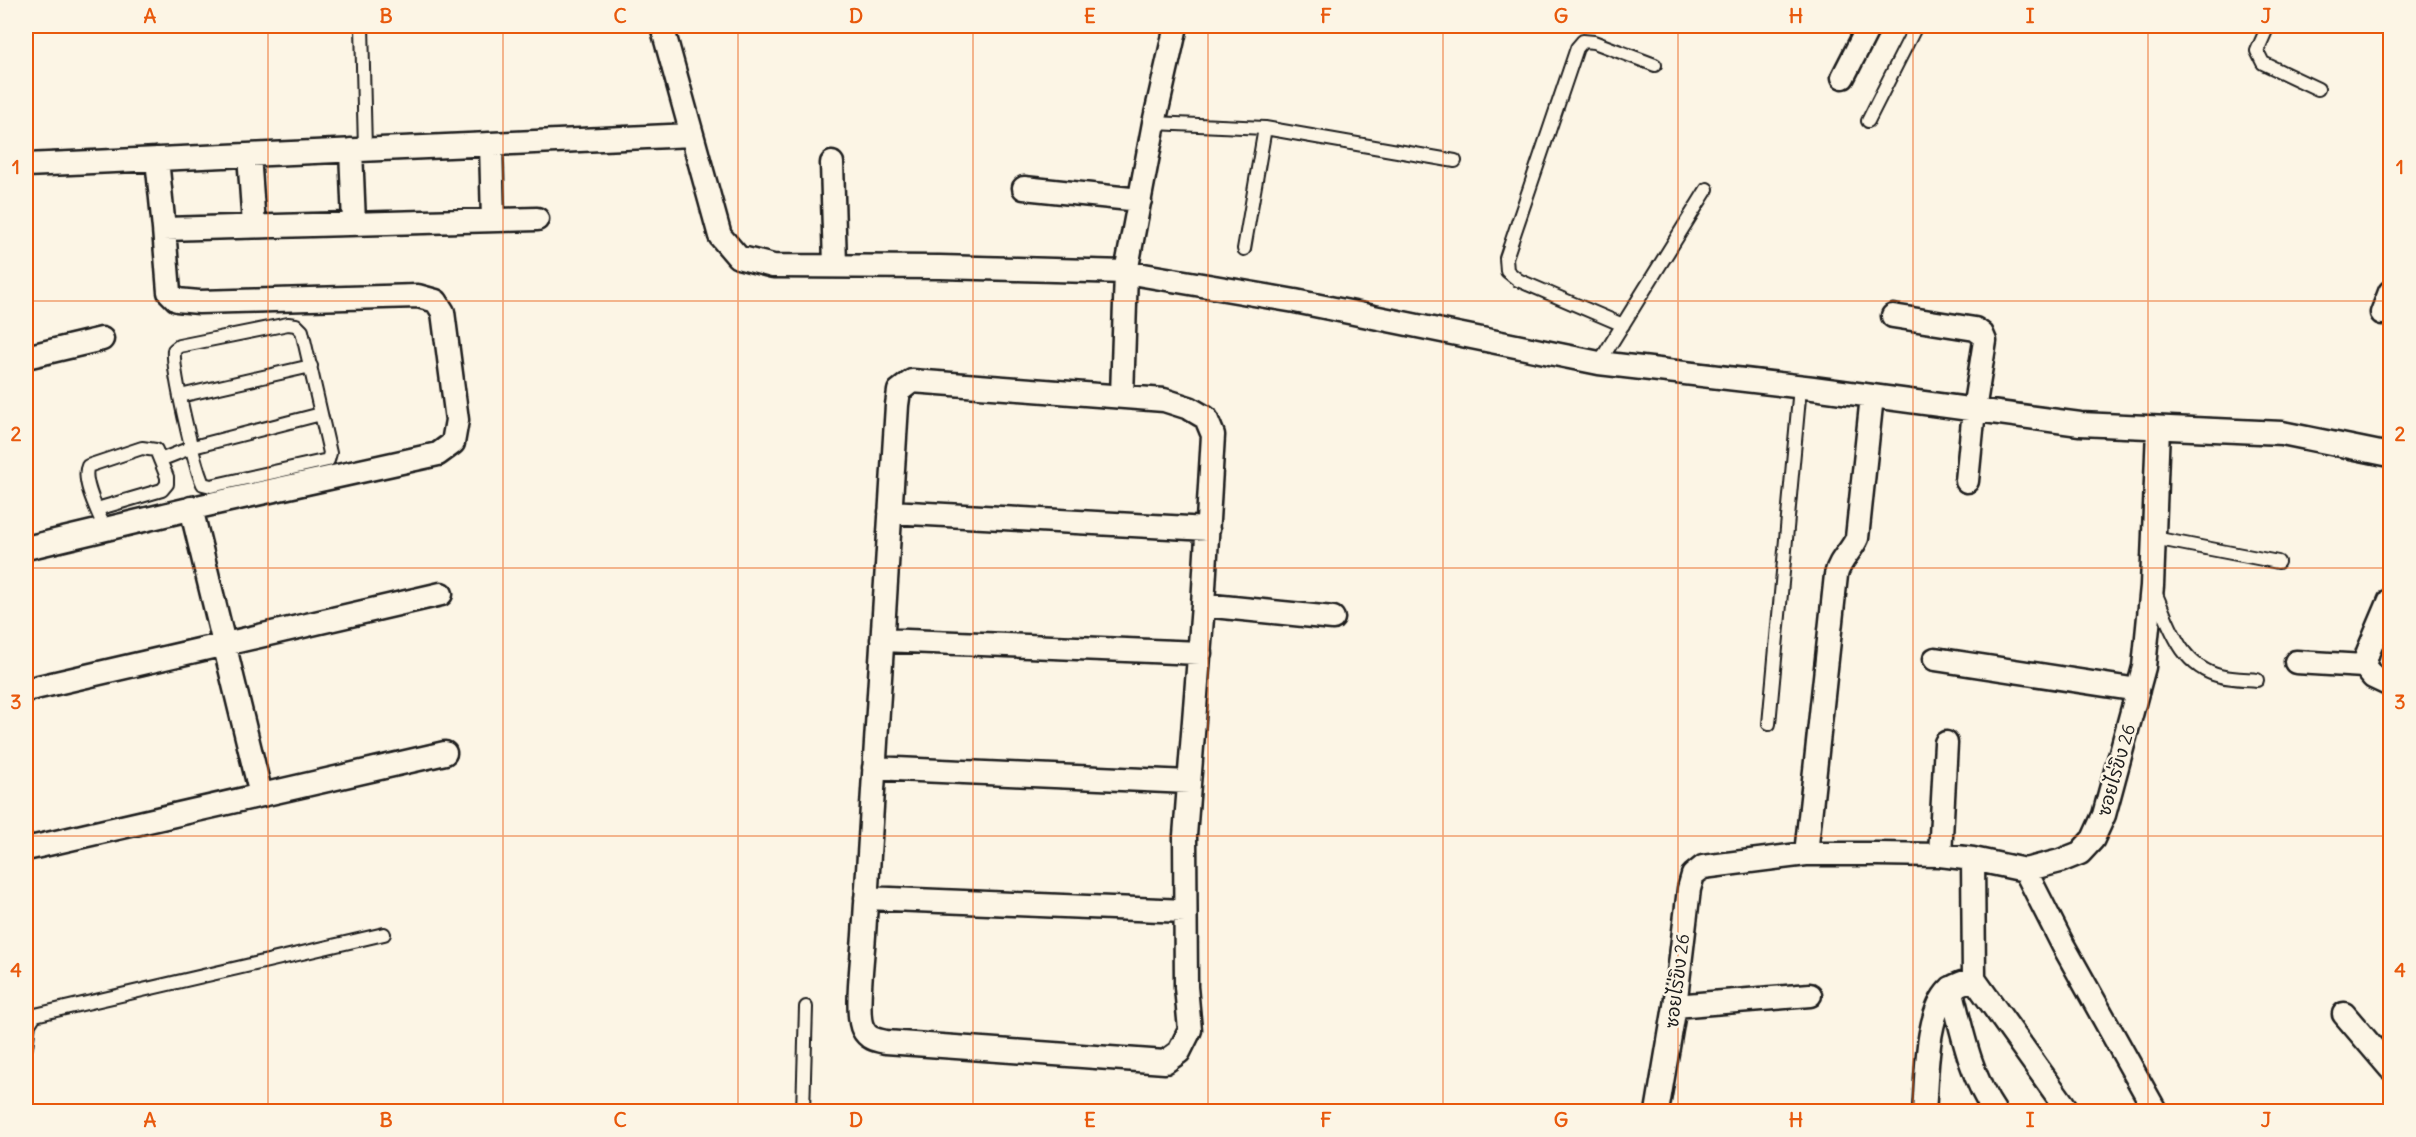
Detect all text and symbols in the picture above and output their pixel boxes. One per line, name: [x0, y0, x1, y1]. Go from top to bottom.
text: A: [144, 3, 157, 28]
text: B: [379, 3, 393, 28]
text: C: [613, 3, 627, 28]
text: D: [849, 3, 863, 28]
text: E: [1084, 3, 1096, 28]
text: F: [1320, 3, 1332, 28]
text: G: [1554, 3, 1568, 28]
text: H: [1789, 3, 1803, 28]
text: I: [2026, 3, 2035, 28]
text: J: [2261, 3, 2272, 28]
text: 1: [12, 154, 20, 179]
text: 1: [2396, 154, 2404, 179]
text: 2: [11, 421, 22, 446]
text: 2: [2395, 421, 2406, 446]
text: 3: [10, 689, 22, 714]
text: 3: [2394, 689, 2406, 714]
street label: ซอยไร่ขิง 26: [2091, 721, 2140, 819]
street label: ซอยไร่ขิง 26: [1659, 932, 1694, 1030]
text: 4: [10, 957, 22, 982]
text: 4: [2394, 957, 2406, 982]
text: A: [144, 1107, 157, 1132]
text: B: [379, 1107, 393, 1132]
text: C: [613, 1107, 627, 1132]
text: D: [849, 1107, 863, 1132]
text: E: [1084, 1107, 1096, 1132]
text: F: [1320, 1107, 1332, 1132]
text: G: [1554, 1107, 1568, 1132]
text: H: [1789, 1107, 1803, 1132]
text: I: [2026, 1107, 2035, 1132]
text: J: [2261, 1107, 2272, 1132]

